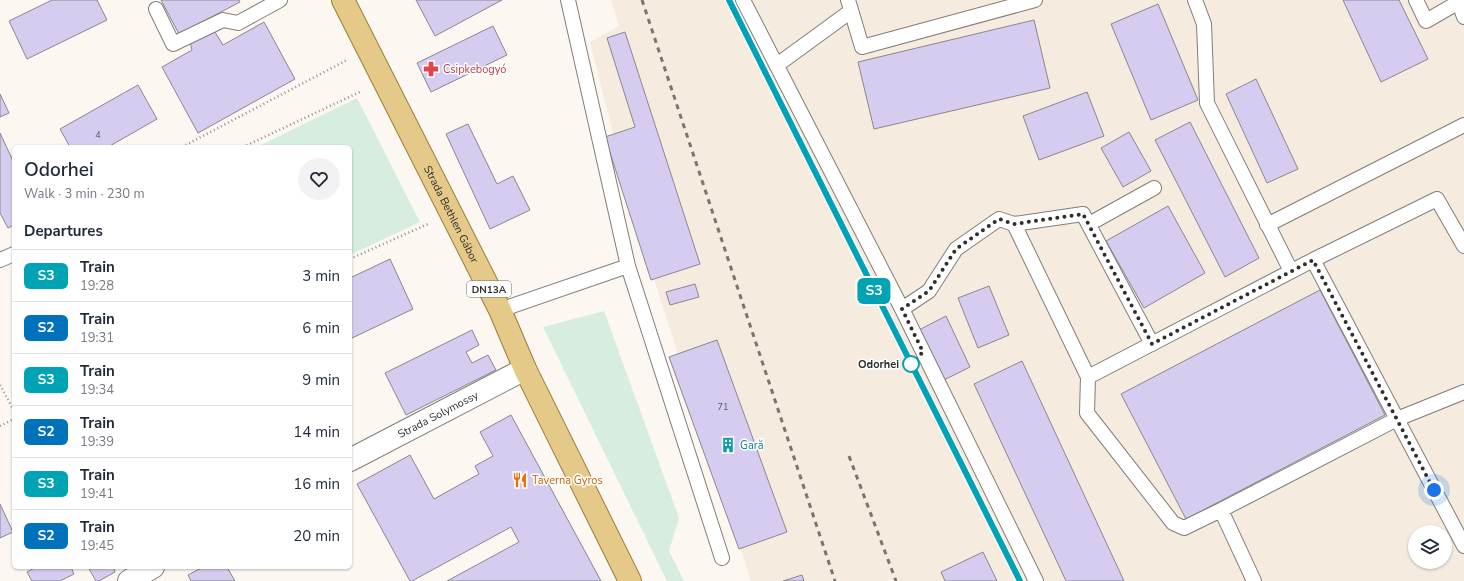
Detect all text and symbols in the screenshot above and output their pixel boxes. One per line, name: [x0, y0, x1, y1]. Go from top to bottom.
pharmacy icon: Csipkebogyó: [422, 60, 440, 78]
place label: Csipkebogyó: [443, 62, 506, 77]
house number: 4: [95, 129, 101, 141]
text: Odorhei: [24, 157, 94, 183]
button: heart: [298, 158, 340, 200]
street label: Strada Bethlen Gábor: [420, 163, 482, 266]
text: Walk · 3 min · 230 m: [24, 185, 145, 203]
text: Departures: [24, 221, 103, 241]
text: Train: [80, 257, 115, 277]
text: S3: [37, 266, 55, 285]
text: 3 min: [302, 266, 340, 286]
text: 19:28: [80, 277, 114, 295]
line badge: S3: [856, 278, 892, 304]
road number: DN13A: [467, 281, 511, 297]
text: S3: [865, 281, 883, 300]
text: Train: [80, 309, 115, 329]
text: S2: [37, 318, 55, 337]
text: 6 min: [302, 318, 340, 338]
text: 19:31: [80, 329, 114, 347]
marker: Odorhei: [902, 355, 920, 373]
place label: Odorhei: [858, 357, 899, 372]
text: Train: [80, 361, 115, 381]
text: S3: [37, 370, 55, 389]
text: 9 min: [302, 370, 340, 390]
text: 19:34: [80, 381, 114, 399]
street label: Strada Solymossy: [395, 387, 481, 442]
house number: 71: [718, 401, 728, 413]
text: Train: [80, 413, 115, 433]
text: S2: [37, 422, 55, 441]
text: 14 min: [293, 422, 340, 442]
text: 19:39: [80, 433, 114, 451]
building icon: Gară: [719, 436, 737, 454]
place label: Gară: [740, 438, 764, 453]
text: Train: [80, 465, 115, 485]
restaurant icon: Taverna Gyros: [511, 471, 529, 489]
place label: Taverna Gyros: [532, 473, 603, 488]
text: S3: [37, 474, 55, 493]
text: 16 min: [293, 474, 340, 494]
your location: [1424, 480, 1444, 500]
text: 19:41: [80, 485, 114, 503]
text: Train: [80, 517, 115, 537]
map controls: [1408, 525, 1452, 569]
button: layers: [1408, 525, 1452, 569]
text: S2: [37, 526, 55, 545]
text: 20 min: [293, 526, 340, 546]
text: 19:45: [80, 537, 114, 555]

